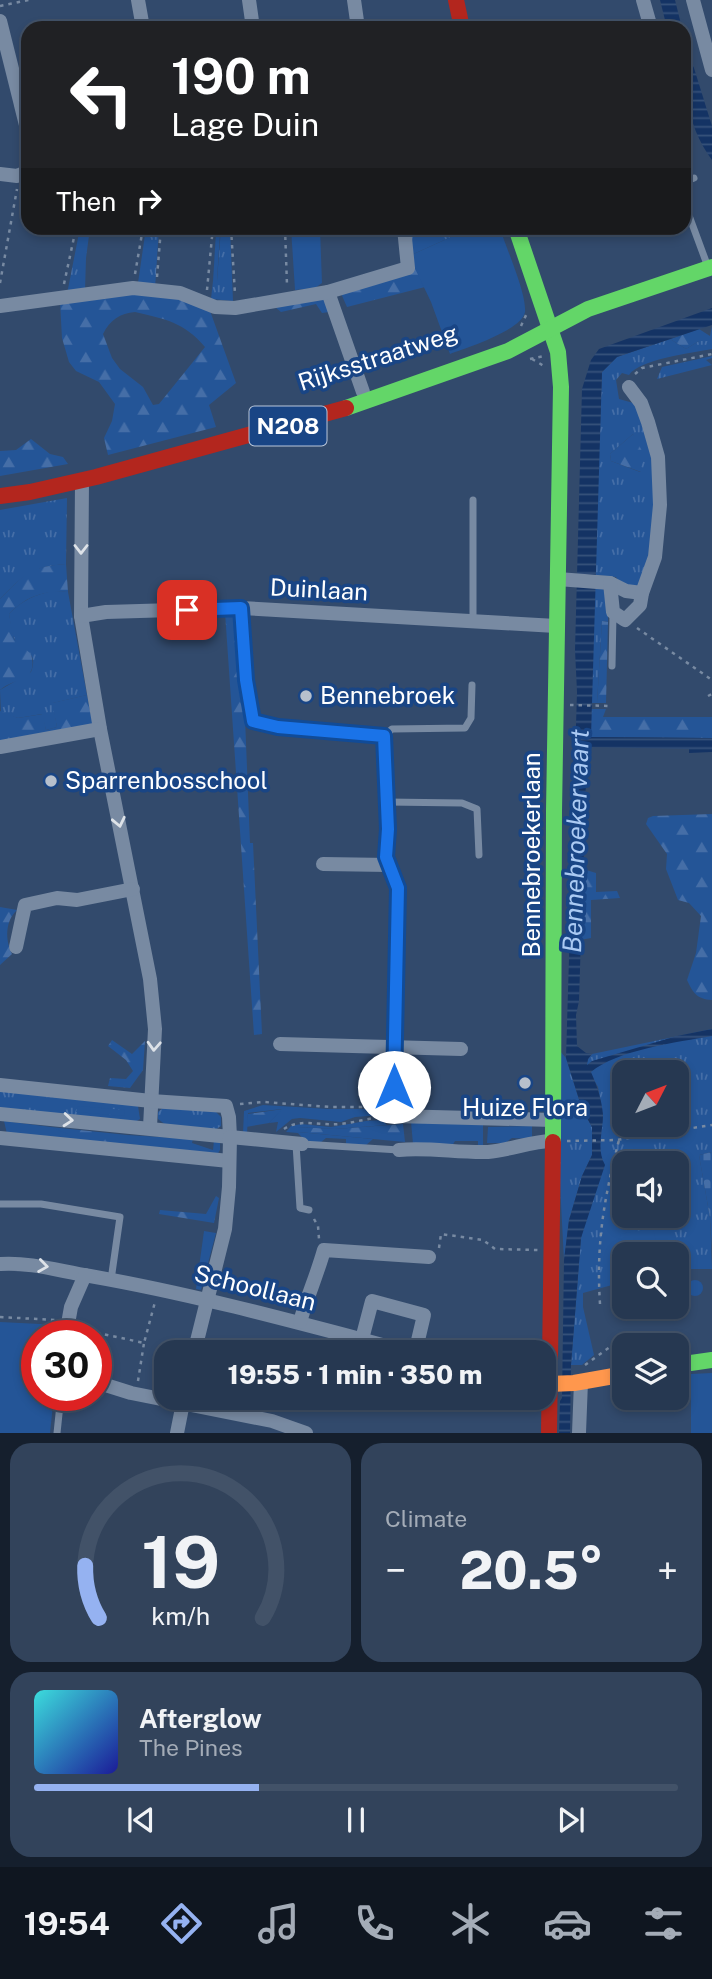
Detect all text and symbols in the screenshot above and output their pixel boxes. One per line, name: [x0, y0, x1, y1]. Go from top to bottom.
text: 190 m: [171, 47, 311, 105]
icon: left: [56, 49, 147, 140]
text: Lage Duin: [171, 106, 319, 143]
icon: right: [130, 182, 168, 220]
text: Then: [56, 186, 116, 217]
street label: Rijksstraatweg: [294, 318, 461, 396]
road number: N208: [250, 406, 326, 446]
one-way arrow: [73, 544, 89, 554]
street label: Duinlaan: [269, 572, 369, 606]
pin: [157, 580, 217, 640]
icon: arrive: [168, 591, 206, 629]
place label: Bennebroek: [320, 681, 455, 709]
marker: Bennebroek: [298, 688, 314, 704]
water label: Bennebroekervaart: [556, 728, 595, 953]
street label: Bennebroekerlaan: [517, 752, 545, 958]
place label: Sparrenbosschool: [65, 766, 268, 794]
marker: Sparrenbosschool: [43, 773, 59, 789]
one-way arrow: [111, 816, 126, 828]
one-way arrow: [146, 1041, 161, 1052]
position arrow: [357, 1050, 431, 1124]
north arrow: [612, 1060, 690, 1138]
map controls: [612, 1060, 689, 1410]
marker: Huize Flora: [517, 1075, 533, 1091]
place label: Huize Flora: [462, 1093, 588, 1121]
one-way arrow: [63, 1112, 74, 1127]
button: sound: [612, 1151, 689, 1228]
button: search: [612, 1242, 689, 1319]
one-way arrow: [37, 1258, 49, 1273]
street label: Schoollaan: [192, 1258, 319, 1316]
speed limit sign: 30: [21, 1320, 112, 1411]
button: layers: [612, 1333, 689, 1410]
text: 19:55 · 1 min · 350 m: [228, 1359, 482, 1390]
text: Climate: [385, 1505, 467, 1532]
text: 19: [141, 1520, 220, 1605]
text: 20.5°: [459, 1540, 604, 1601]
text: −: [385, 1548, 406, 1593]
text: +: [657, 1548, 678, 1593]
text: km/h: [151, 1601, 210, 1631]
text: Afterglow: [139, 1703, 262, 1734]
text: The Pines: [139, 1734, 243, 1761]
icon: previous: [122, 1801, 160, 1839]
icon: pause: [337, 1801, 375, 1839]
icon: next: [552, 1801, 590, 1839]
icon: directions: [157, 1899, 206, 1948]
icon: music: [254, 1899, 303, 1948]
icon: phone: [350, 1899, 399, 1948]
icon: climate: [446, 1899, 495, 1948]
icon: car: [543, 1899, 592, 1948]
icon: filters: [639, 1899, 688, 1948]
text: 19:54: [24, 1905, 110, 1942]

